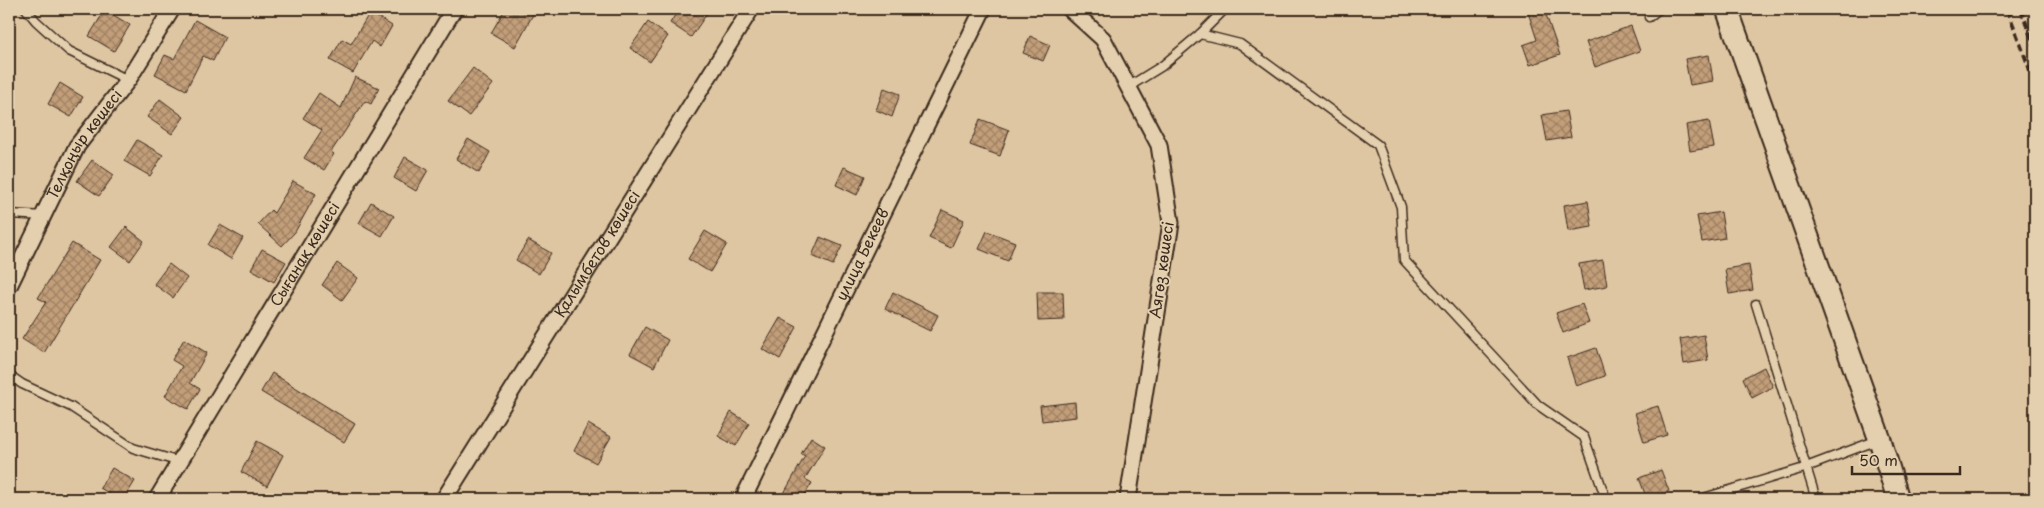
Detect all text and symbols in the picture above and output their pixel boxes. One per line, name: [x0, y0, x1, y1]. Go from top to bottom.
street label: Телқоңыр көшесі: [40, 84, 127, 202]
street label: Қалымбетов көшесі: [548, 185, 645, 321]
street label: Сығанақ көшесі: [263, 197, 345, 310]
street label: улица Бекеев: [829, 204, 894, 304]
street label: Аягөз көшесі: [1142, 220, 1179, 320]
scale bar: [1852, 443, 1959, 475]
text: 50 m: [1859, 448, 1898, 471]

